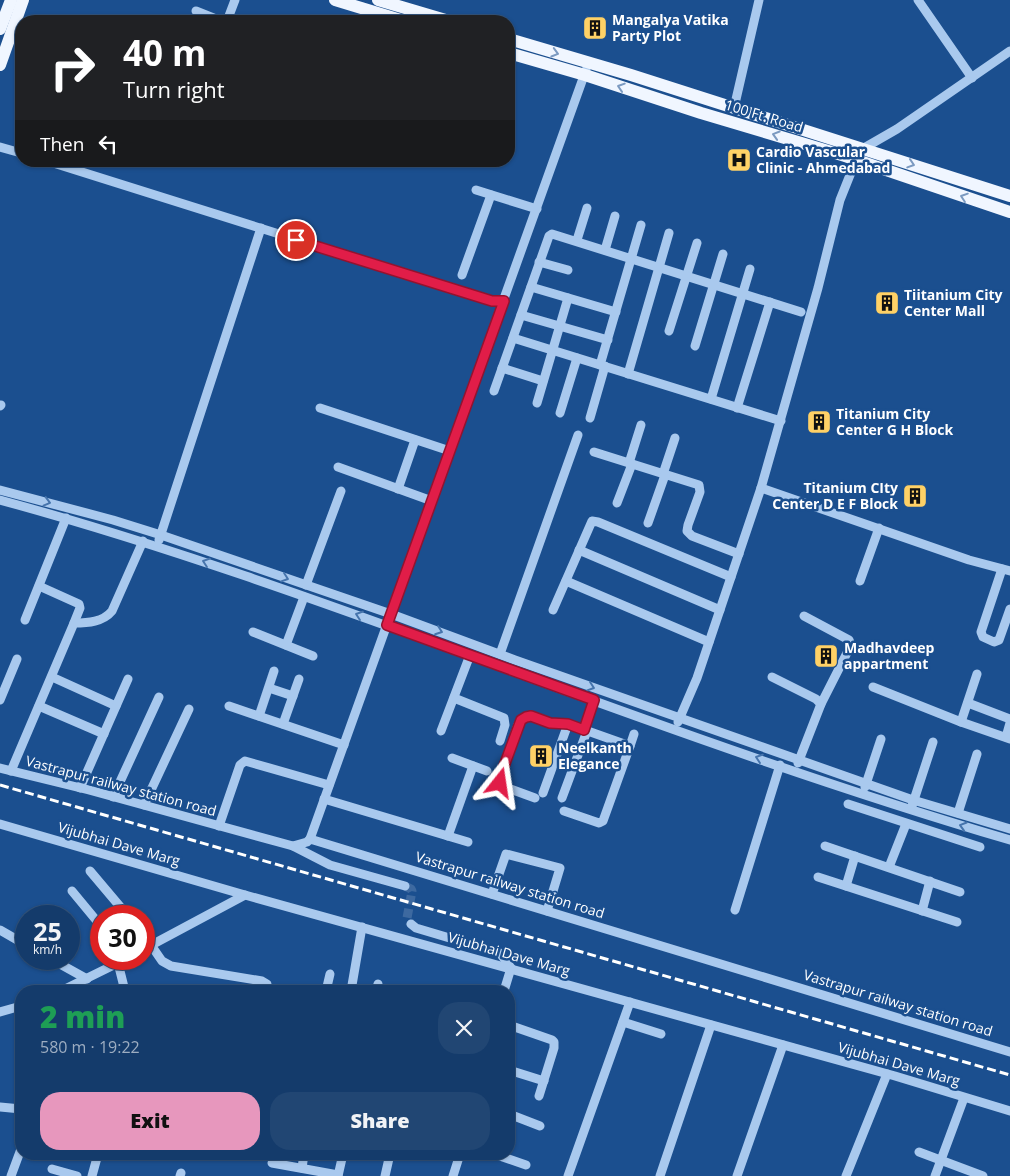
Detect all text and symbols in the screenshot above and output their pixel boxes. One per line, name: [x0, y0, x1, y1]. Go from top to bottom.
place label: Mangalya Vatika Party Plot: [612, 10, 729, 45]
building icon: Mangalya Vatika Party Plot: [582, 15, 608, 41]
text: 40 m: [123, 29, 206, 76]
icon: right: [40, 35, 105, 100]
one-way arrow: [551, 47, 559, 57]
text: Turn right: [123, 74, 225, 104]
one-way arrow: [617, 82, 626, 92]
street label: 100 Ft. Road: [723, 95, 805, 136]
icon: left: [94, 130, 122, 158]
text: Then: [40, 131, 84, 157]
one-way arrow: [772, 131, 781, 141]
place label: Cardio Vascular Clinic - Ahmedabad: [756, 142, 890, 177]
hospital icon: Cardio Vascular Clinic - Ahmedabad: [726, 147, 752, 173]
one-way arrow: [906, 158, 915, 168]
one-way arrow: [960, 193, 968, 203]
pin: [275, 219, 317, 261]
icon: arrive: [282, 226, 310, 254]
place label: Tiitanium City Center Mall: [904, 285, 1003, 320]
building icon: Tiitanium City Center Mall: [874, 290, 900, 316]
place label: Titanium City Center G H Block: [836, 404, 953, 439]
building icon: Titanium City Center G H Block: [806, 409, 832, 435]
place label: Titanium CIty Center D E F Block: [772, 478, 898, 513]
building icon: Titanium CIty Center D E F Block: [902, 483, 928, 509]
one-way arrow: [43, 496, 52, 507]
one-way arrow: [202, 558, 210, 568]
one-way arrow: [280, 572, 289, 582]
one-way arrow: [355, 611, 364, 621]
one-way arrow: [434, 625, 442, 635]
place label: Madhavdeep appartment: [844, 638, 935, 673]
building icon: Madhavdeep appartment: [813, 643, 839, 669]
one-way arrow: [587, 681, 595, 691]
place label: Neelkanth Elegance: [558, 738, 632, 773]
building icon: Neelkanth Elegance: [528, 743, 554, 769]
street label: Vastrapur railway station road: [24, 751, 219, 820]
one-way arrow: [756, 754, 764, 764]
position arrow: [473, 756, 525, 808]
street label: Vijubhai Dave Marg: [56, 817, 183, 870]
one-way arrow: [960, 822, 968, 832]
street label: Vastrapur railway station road: [413, 847, 607, 922]
speed limit sign: 30: [90, 905, 155, 970]
text: 25: [33, 914, 62, 948]
street label: Vijubhai Dave Marg: [446, 927, 573, 980]
text: km/h: [33, 941, 62, 958]
street label: Vastrapur railway station road: [801, 965, 995, 1040]
text: 2 min: [40, 996, 125, 1037]
button: close: [438, 1002, 490, 1054]
text: 580 m · 19:22: [40, 1036, 140, 1058]
street label: Vijubhai Dave Marg: [836, 1037, 963, 1090]
button: Exit: [40, 1092, 260, 1150]
button: Share: [270, 1092, 490, 1150]

